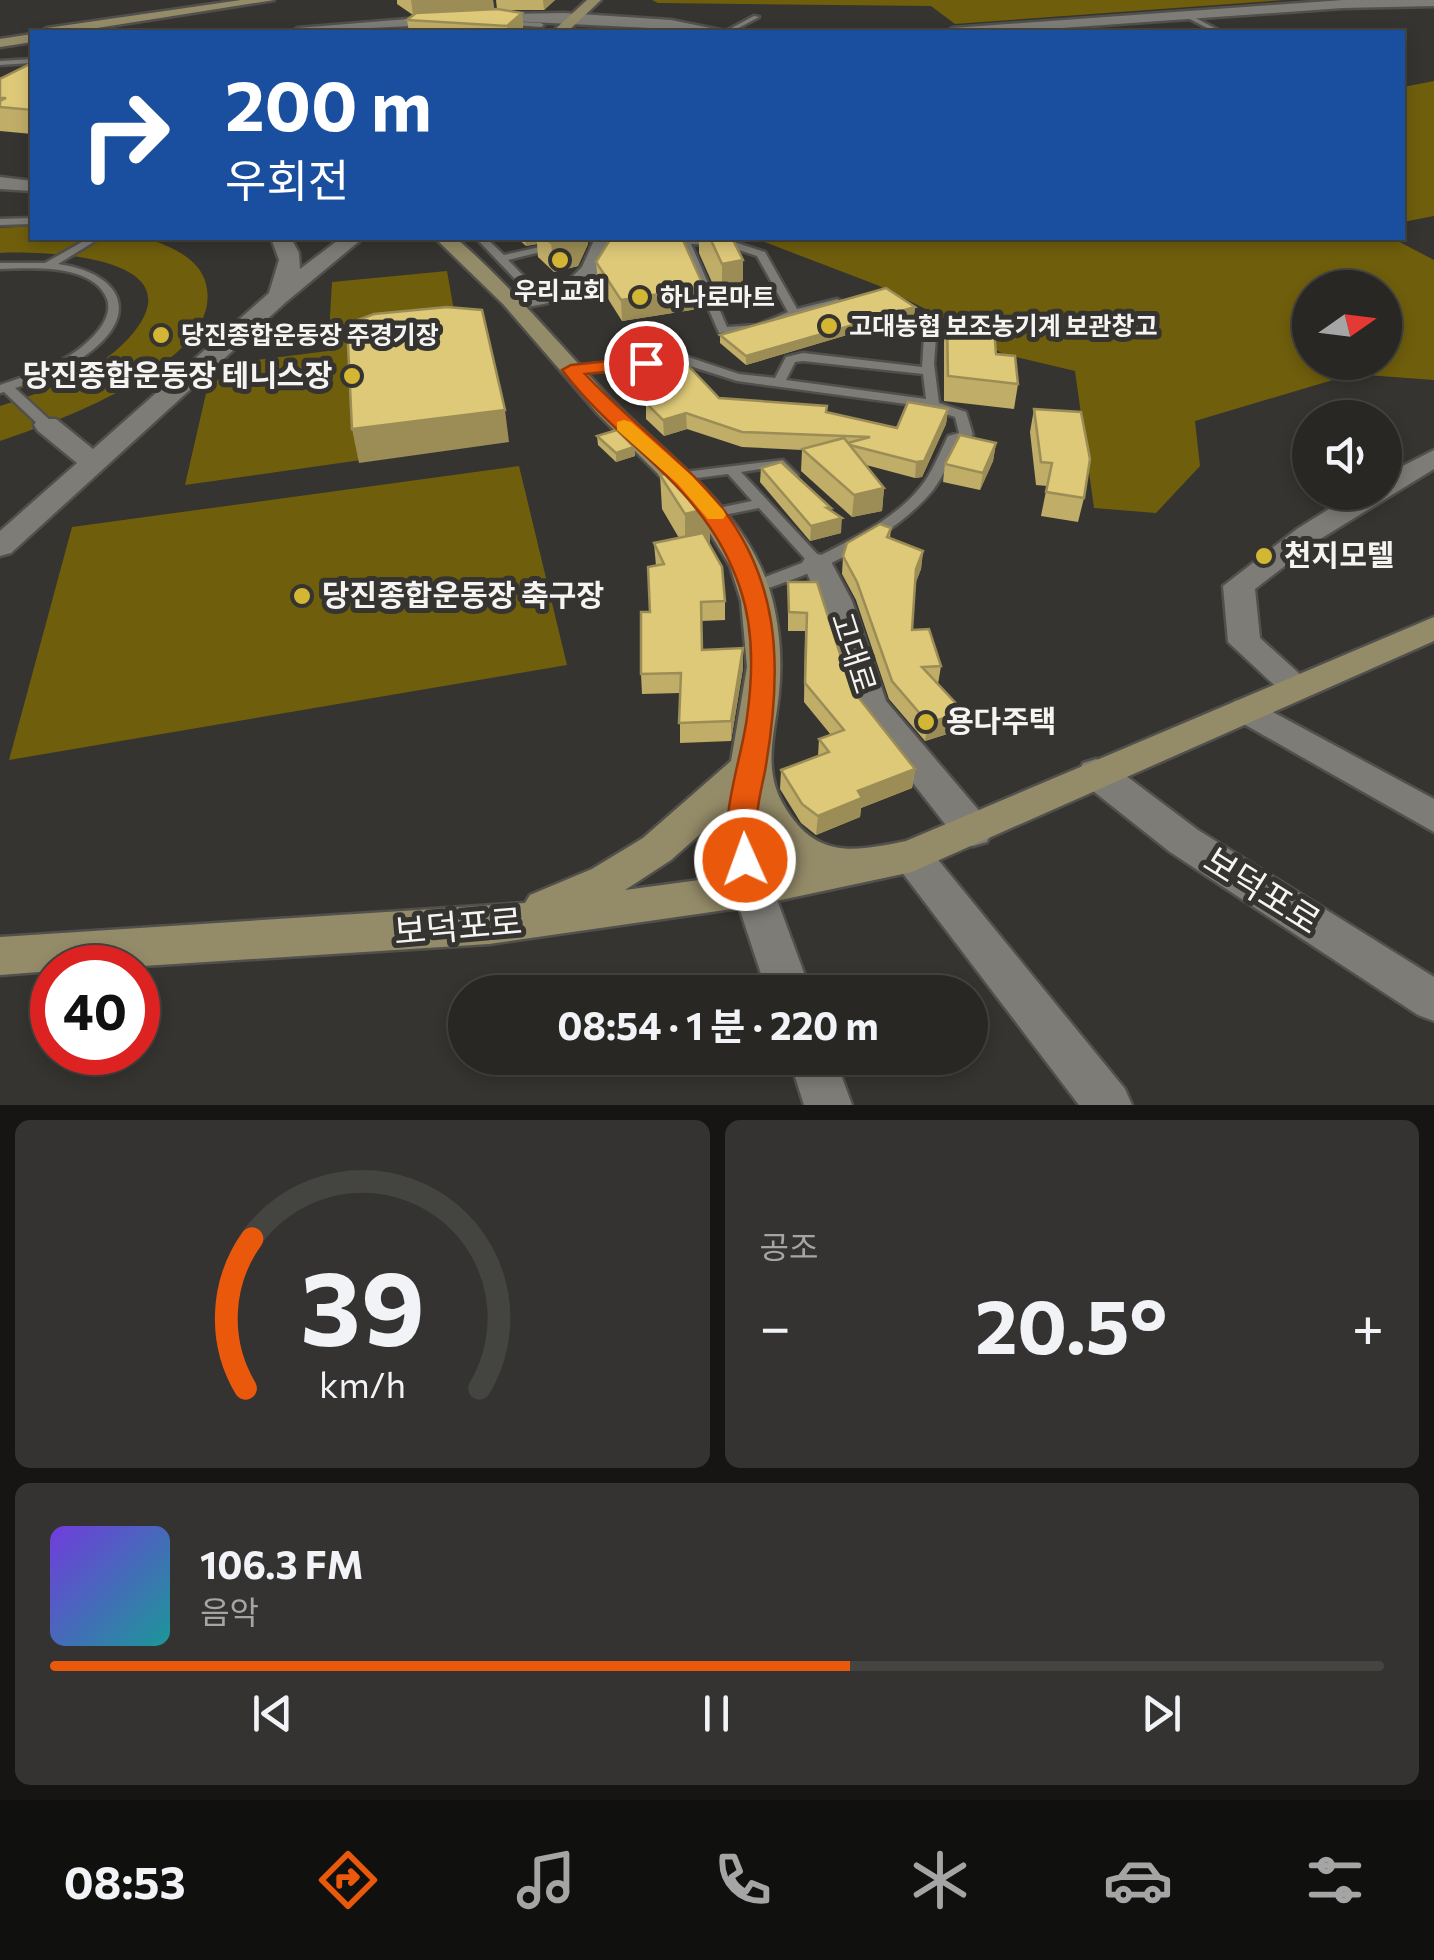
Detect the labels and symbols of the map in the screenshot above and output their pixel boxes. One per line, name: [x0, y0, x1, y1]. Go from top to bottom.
marker: 우리교회: [549, 249, 571, 271]
north arrow: [1292, 270, 1402, 380]
place label: 우리교회: [514, 275, 606, 305]
place label: 하나로마트: [660, 281, 775, 311]
marker: 하나로마트: [629, 286, 651, 308]
place label: 고대농협 보조농기계 보관창고: [849, 310, 1158, 340]
marker: 고대농협 보조농기계 보관창고: [818, 315, 840, 337]
place label: 당진종합운동장 주경기장: [181, 319, 439, 349]
pin: [604, 321, 689, 406]
marker: 당진종합운동장 주경기장: [150, 324, 172, 346]
place label: 당진종합운동장 테니스장: [23, 355, 332, 392]
marker: 당진종합운동장 테니스장: [341, 365, 363, 387]
place label: 천지모텔: [1284, 535, 1394, 572]
marker: 천지모텔: [1253, 545, 1275, 567]
place label: 당진종합운동장 축구장: [322, 575, 604, 612]
marker: 당진종합운동장 축구장: [291, 585, 313, 607]
street label: 고대로: [825, 607, 886, 697]
place label: 용다주택: [946, 701, 1056, 738]
marker: 용다주택: [915, 711, 937, 733]
position arrow: [693, 808, 797, 912]
street label: 보덕포로: [1197, 837, 1329, 941]
street label: 보덕포로: [392, 897, 524, 952]
speed limit sign: 40: [30, 945, 160, 1075]

